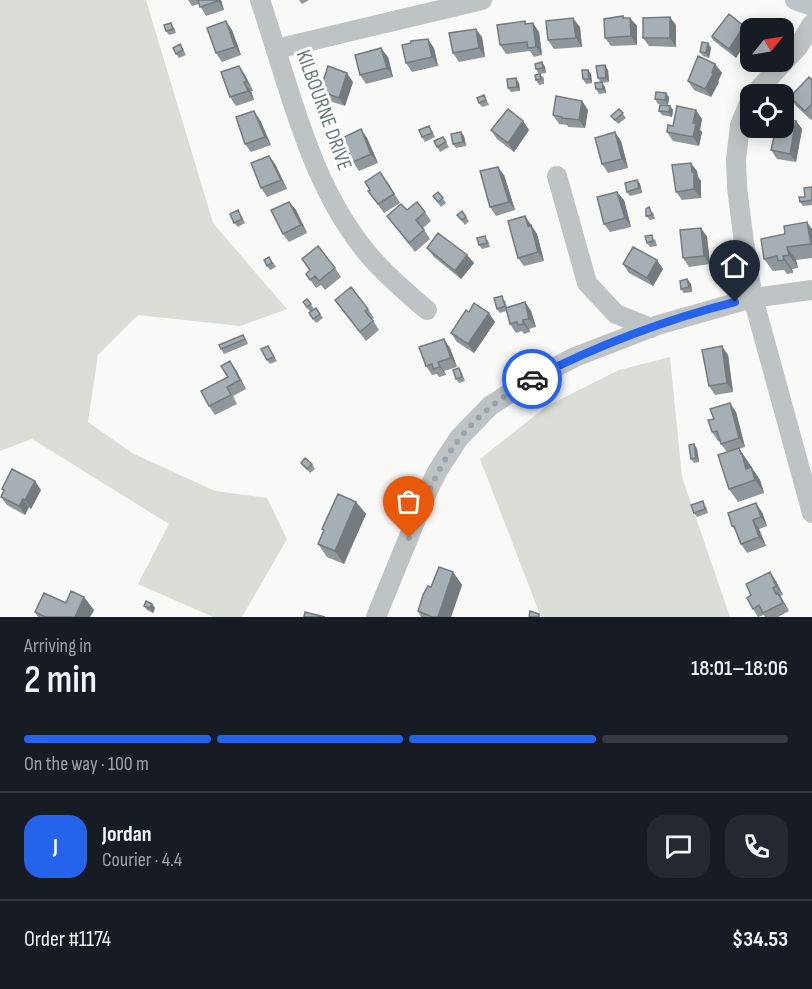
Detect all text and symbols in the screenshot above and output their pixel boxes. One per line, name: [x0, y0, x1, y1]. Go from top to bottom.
north arrow: [740, 18, 794, 72]
map controls: [740, 18, 794, 138]
street label: KILBOURNE DRIVE: [291, 46, 357, 174]
button: locate: [740, 84, 794, 138]
pin: [709, 240, 760, 302]
icon: home: [718, 249, 751, 282]
courier: [502, 349, 562, 409]
icon: car: [516, 363, 549, 396]
pin: [383, 476, 434, 538]
icon: bag: [392, 485, 425, 518]
text: Arriving in: [24, 634, 92, 658]
text: 18:01–18:06: [691, 655, 788, 682]
text: 2 min: [24, 657, 97, 704]
text: On the way · 100 m: [24, 752, 149, 776]
button: chat: [647, 815, 710, 878]
button: phone: [725, 815, 788, 878]
text: Jordan: [102, 821, 151, 848]
text: J: [53, 833, 58, 860]
text: Courier · 4.4: [102, 848, 182, 872]
text: Order #1174: [24, 926, 111, 953]
text: $34.53: [732, 926, 788, 953]

